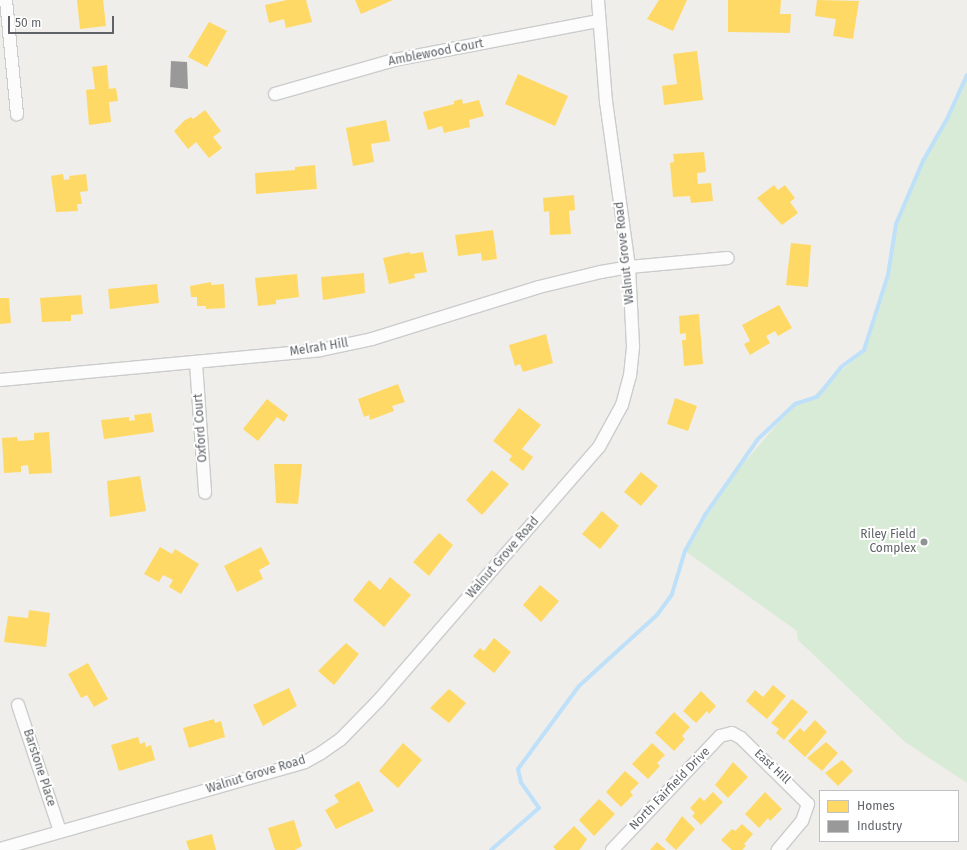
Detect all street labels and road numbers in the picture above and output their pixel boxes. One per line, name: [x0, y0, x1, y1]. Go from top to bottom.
street label: Amblewood Court: [387, 37, 485, 69]
street label: Walnut Grove Road: [612, 201, 638, 305]
street label: Melrah Hill: [289, 336, 349, 360]
street label: Oxford Court: [191, 393, 211, 463]
street label: Walnut Grove Road: [464, 514, 542, 602]
street label: Barstone Place: [20, 727, 58, 809]
street label: North Fairfield Drive: [627, 745, 713, 833]
street label: East Hill: [751, 747, 793, 787]
street label: Walnut Grove Road: [205, 753, 307, 797]

